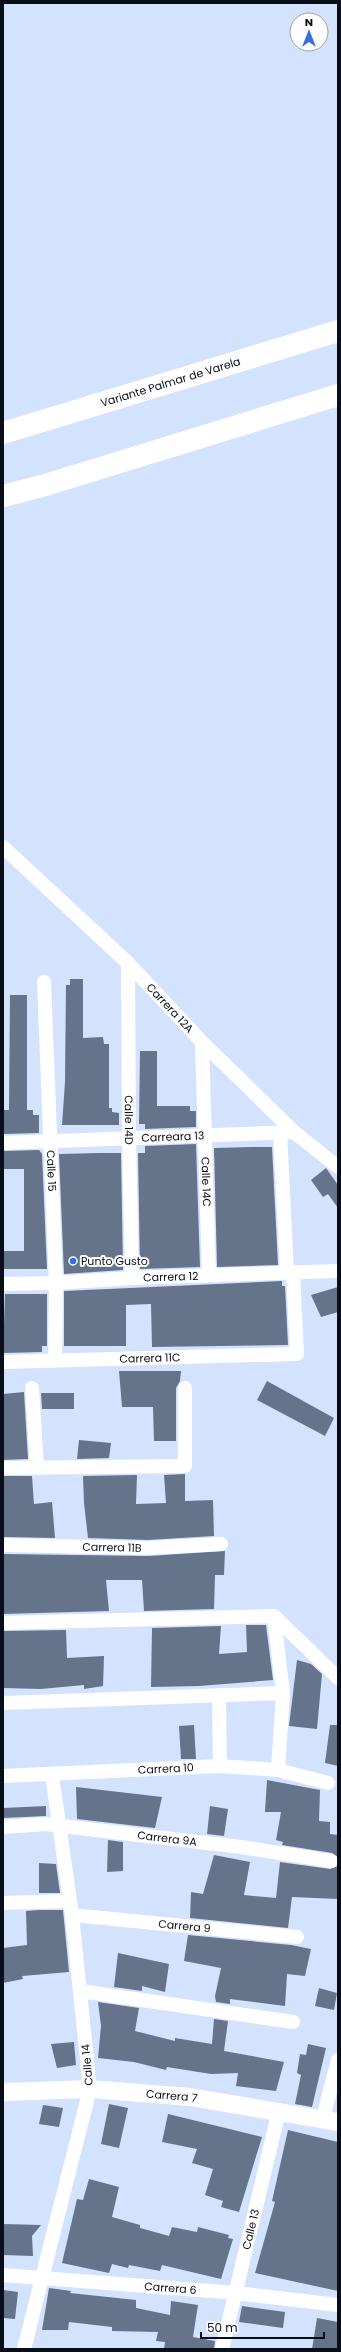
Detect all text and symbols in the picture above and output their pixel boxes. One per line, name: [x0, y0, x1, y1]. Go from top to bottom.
north arrow: [289, 12, 329, 52]
text: N: [305, 14, 313, 30]
street label: Variante Palmar de Varela: [98, 353, 242, 411]
street label: Carrera 12A: [143, 979, 198, 1037]
street label: Calle 14D: [121, 1095, 137, 1145]
street label: Carreara 13: [141, 1127, 205, 1146]
street label: Calle 15: [43, 1150, 60, 1192]
street label: Calle 14C: [197, 1157, 215, 1207]
place label: Punto Gusto: [81, 1253, 148, 1269]
marker: Punto Gusto: [68, 1256, 78, 1266]
street label: Carrera 12: [143, 1268, 199, 1286]
street label: Carrera 11C: [119, 1349, 181, 1367]
street label: Carrera 11B: [82, 1539, 142, 1556]
street label: Carrera 10: [138, 1759, 194, 1778]
street label: Carrera 9A: [136, 1827, 198, 1850]
street label: Carrera 9: [158, 1915, 211, 1937]
street label: Calle 14: [77, 2044, 97, 2086]
street label: Carrera 7: [145, 2086, 199, 2106]
street label: Calle 13: [238, 2208, 263, 2251]
street label: Carrera 6: [144, 2278, 197, 2298]
scale bar: [201, 2314, 324, 2340]
text: 50 m: [207, 2319, 238, 2336]

